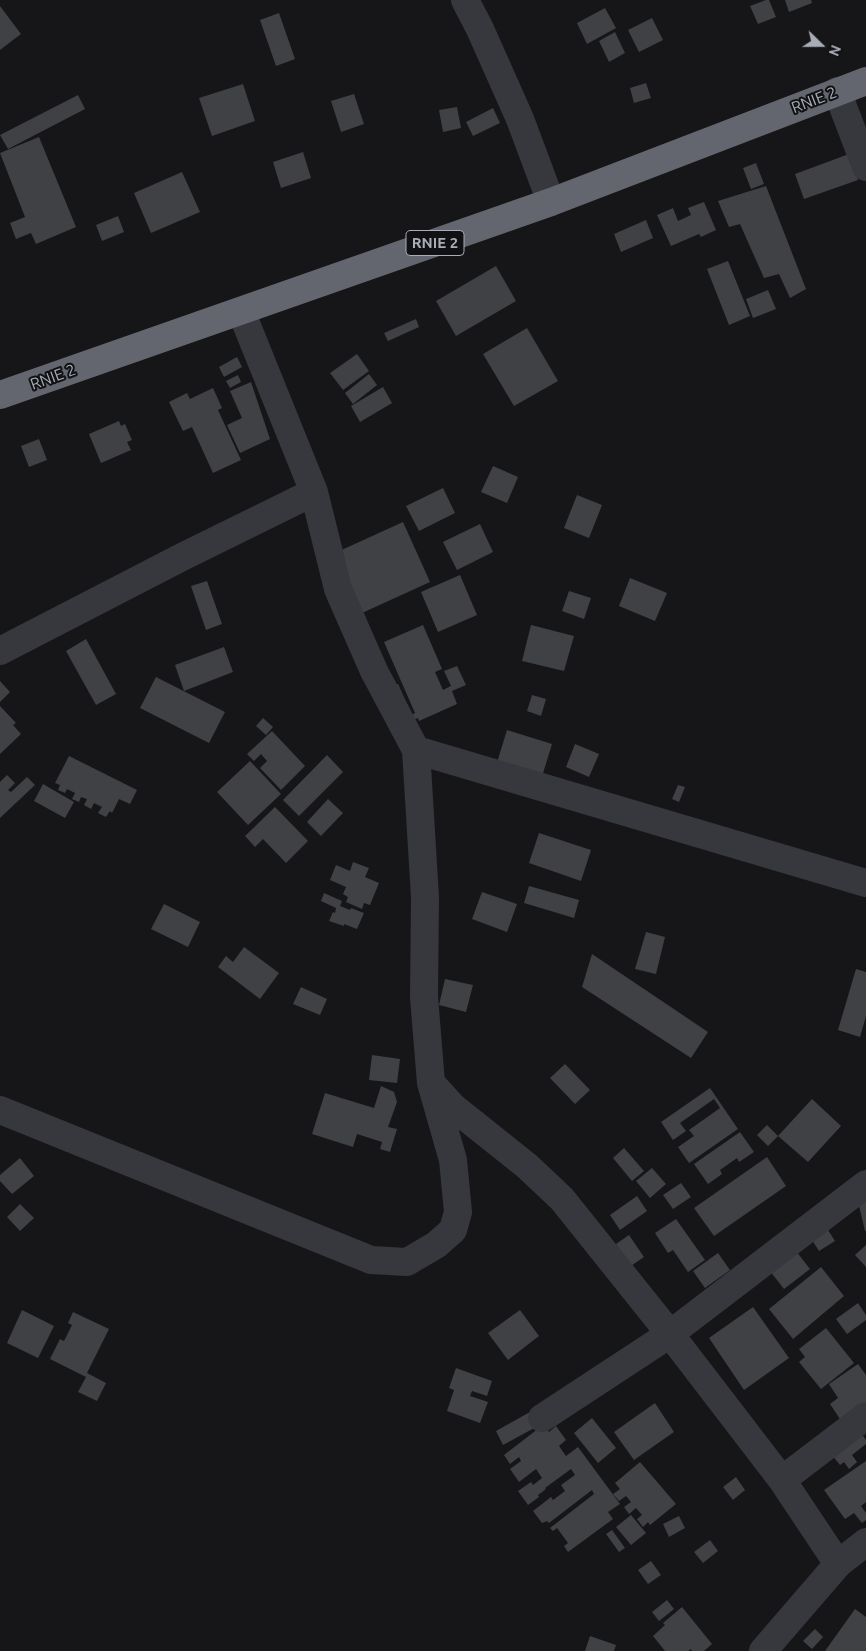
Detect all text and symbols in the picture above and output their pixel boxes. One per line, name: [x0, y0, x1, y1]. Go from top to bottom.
north arrow: [796, 20, 846, 70]
text: N: [826, 43, 844, 58]
street label: RNIE 2: [789, 83, 839, 117]
road number: RNIE 2: [406, 230, 464, 256]
street label: RNIE 2: [28, 360, 78, 394]

